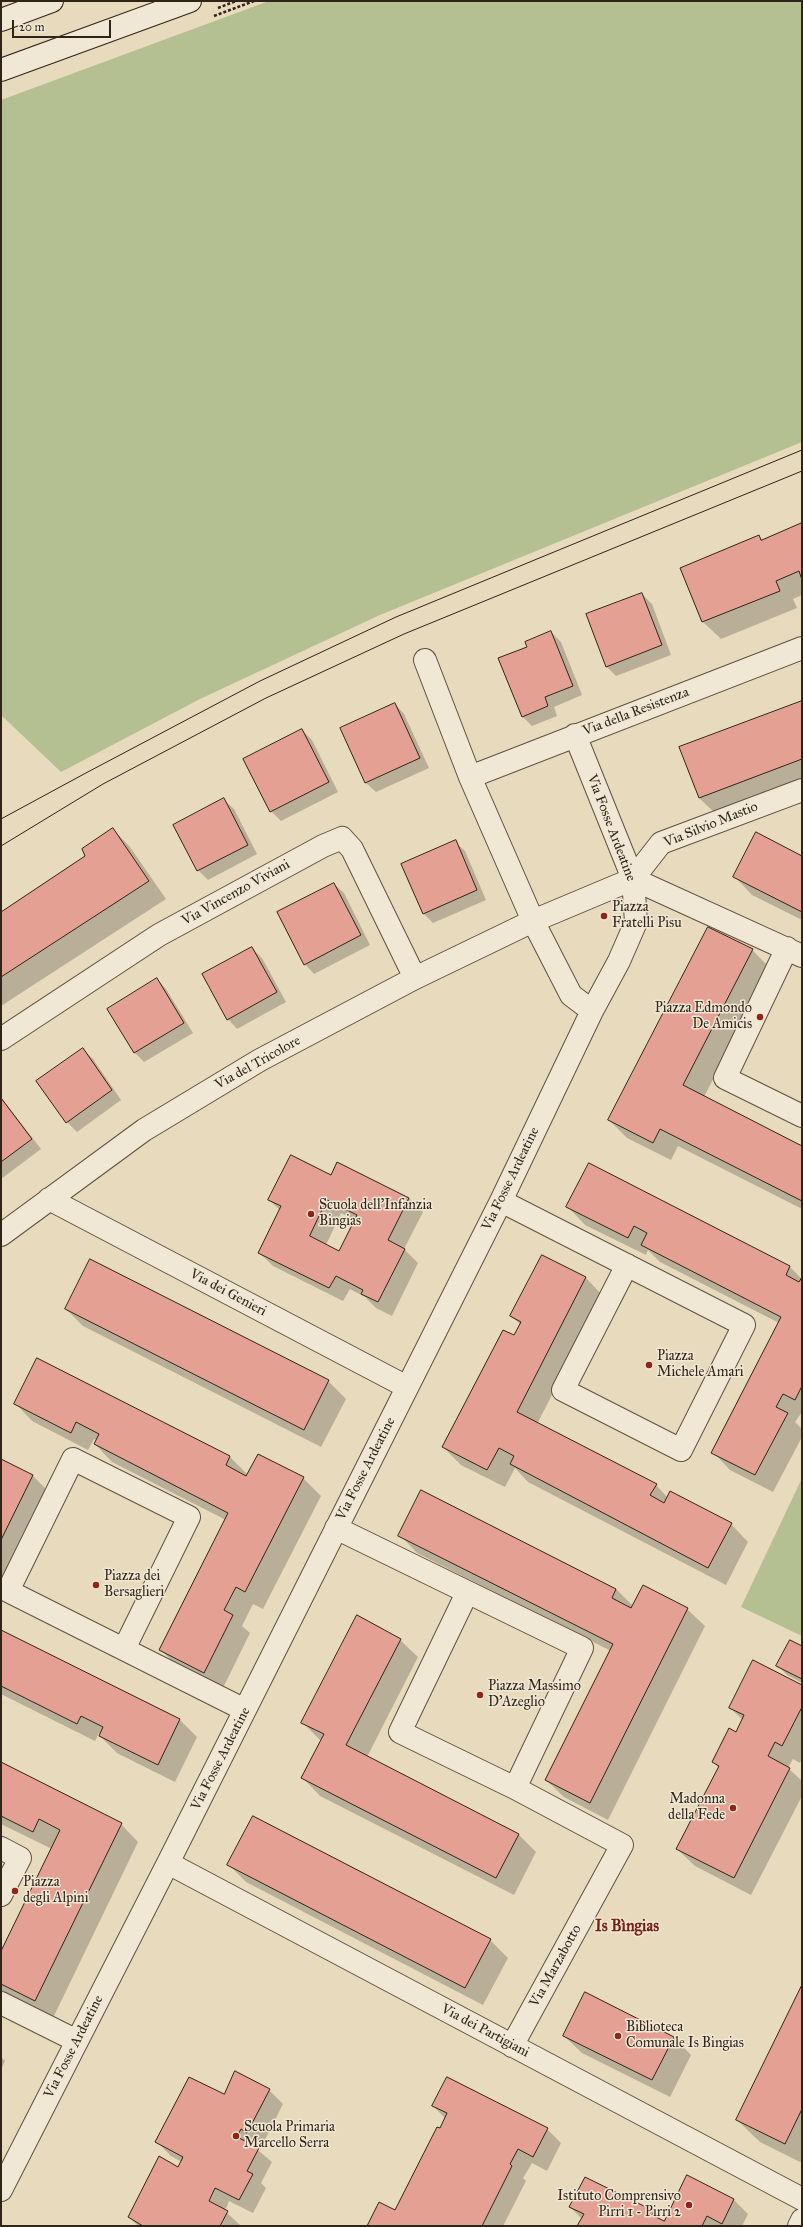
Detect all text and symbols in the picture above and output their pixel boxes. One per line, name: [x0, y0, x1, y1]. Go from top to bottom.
scale bar: [14, 12, 113, 38]
text: 20 m: [19, 20, 45, 34]
street label: Via della Resistenza: [581, 684, 691, 740]
street label: Via Fosse Ardeatine: [583, 772, 639, 884]
street label: Via Silvio Mastio: [661, 798, 761, 852]
street label: Via Vincenzo Viviani: [179, 856, 293, 930]
place label: Piazza Fratelli Pisu: [612, 900, 682, 932]
marker: Piazza Fratelli Pisu: [599, 911, 609, 921]
place label: Piazza Edmondo De Amicis: [655, 1001, 752, 1034]
marker: Piazza Edmondo De Amicis: [755, 1012, 765, 1022]
street label: Via del Tricolore: [212, 1033, 304, 1093]
street label: Via Fosse Ardeatine: [479, 1124, 543, 1234]
place label: Scuola dell'Infanzia Bingias: [319, 1198, 432, 1230]
marker: Scuola dell'Infanzia Bingias: [306, 1209, 316, 1219]
street label: Via dei Genieri: [187, 1266, 269, 1320]
place label: Piazza Michele Amari: [657, 1349, 743, 1382]
marker: Piazza Michele Amari: [644, 1360, 654, 1370]
street label: Via Fosse Ardeatine: [333, 1415, 399, 1523]
place label: Piazza dei Bersaglieri: [104, 1569, 164, 1602]
marker: Piazza dei Bersaglieri: [91, 1580, 101, 1590]
place label: Piazza Massimo D'Azeglio: [488, 1679, 581, 1712]
marker: Piazza Massimo D'Azeglio: [475, 1690, 485, 1700]
street label: Via Fosse Ardeatine: [188, 1705, 254, 1813]
place label: Madonna della Fede: [668, 1792, 725, 1824]
marker: Madonna della Fede: [728, 1803, 738, 1813]
place label: Piazza degli Alpini: [23, 1875, 89, 1908]
marker: Piazza degli Alpini: [10, 1886, 20, 1896]
district label: Is Bìngias: [595, 1917, 659, 1937]
street label: Via Marzabotto: [526, 1922, 586, 2010]
street label: Via Fosse Ardeatine: [41, 1993, 107, 2101]
street label: Via dei Partigiani: [438, 2001, 532, 2061]
place label: Biblioteca Comunale Is Bingias: [626, 2020, 744, 2052]
marker: Biblioteca Comunale Is Bingias: [613, 2031, 623, 2041]
place label: Scuola Primaria Marcello Serra: [244, 2120, 335, 2152]
marker: Scuola Primaria Marcello Serra: [231, 2131, 241, 2141]
place label: Istituto Comprensivo Pirri 1 - Pirri 2: [557, 2189, 681, 2222]
marker: Istituto Comprensivo Pirri 1 - Pirri 2: [684, 2200, 694, 2210]

